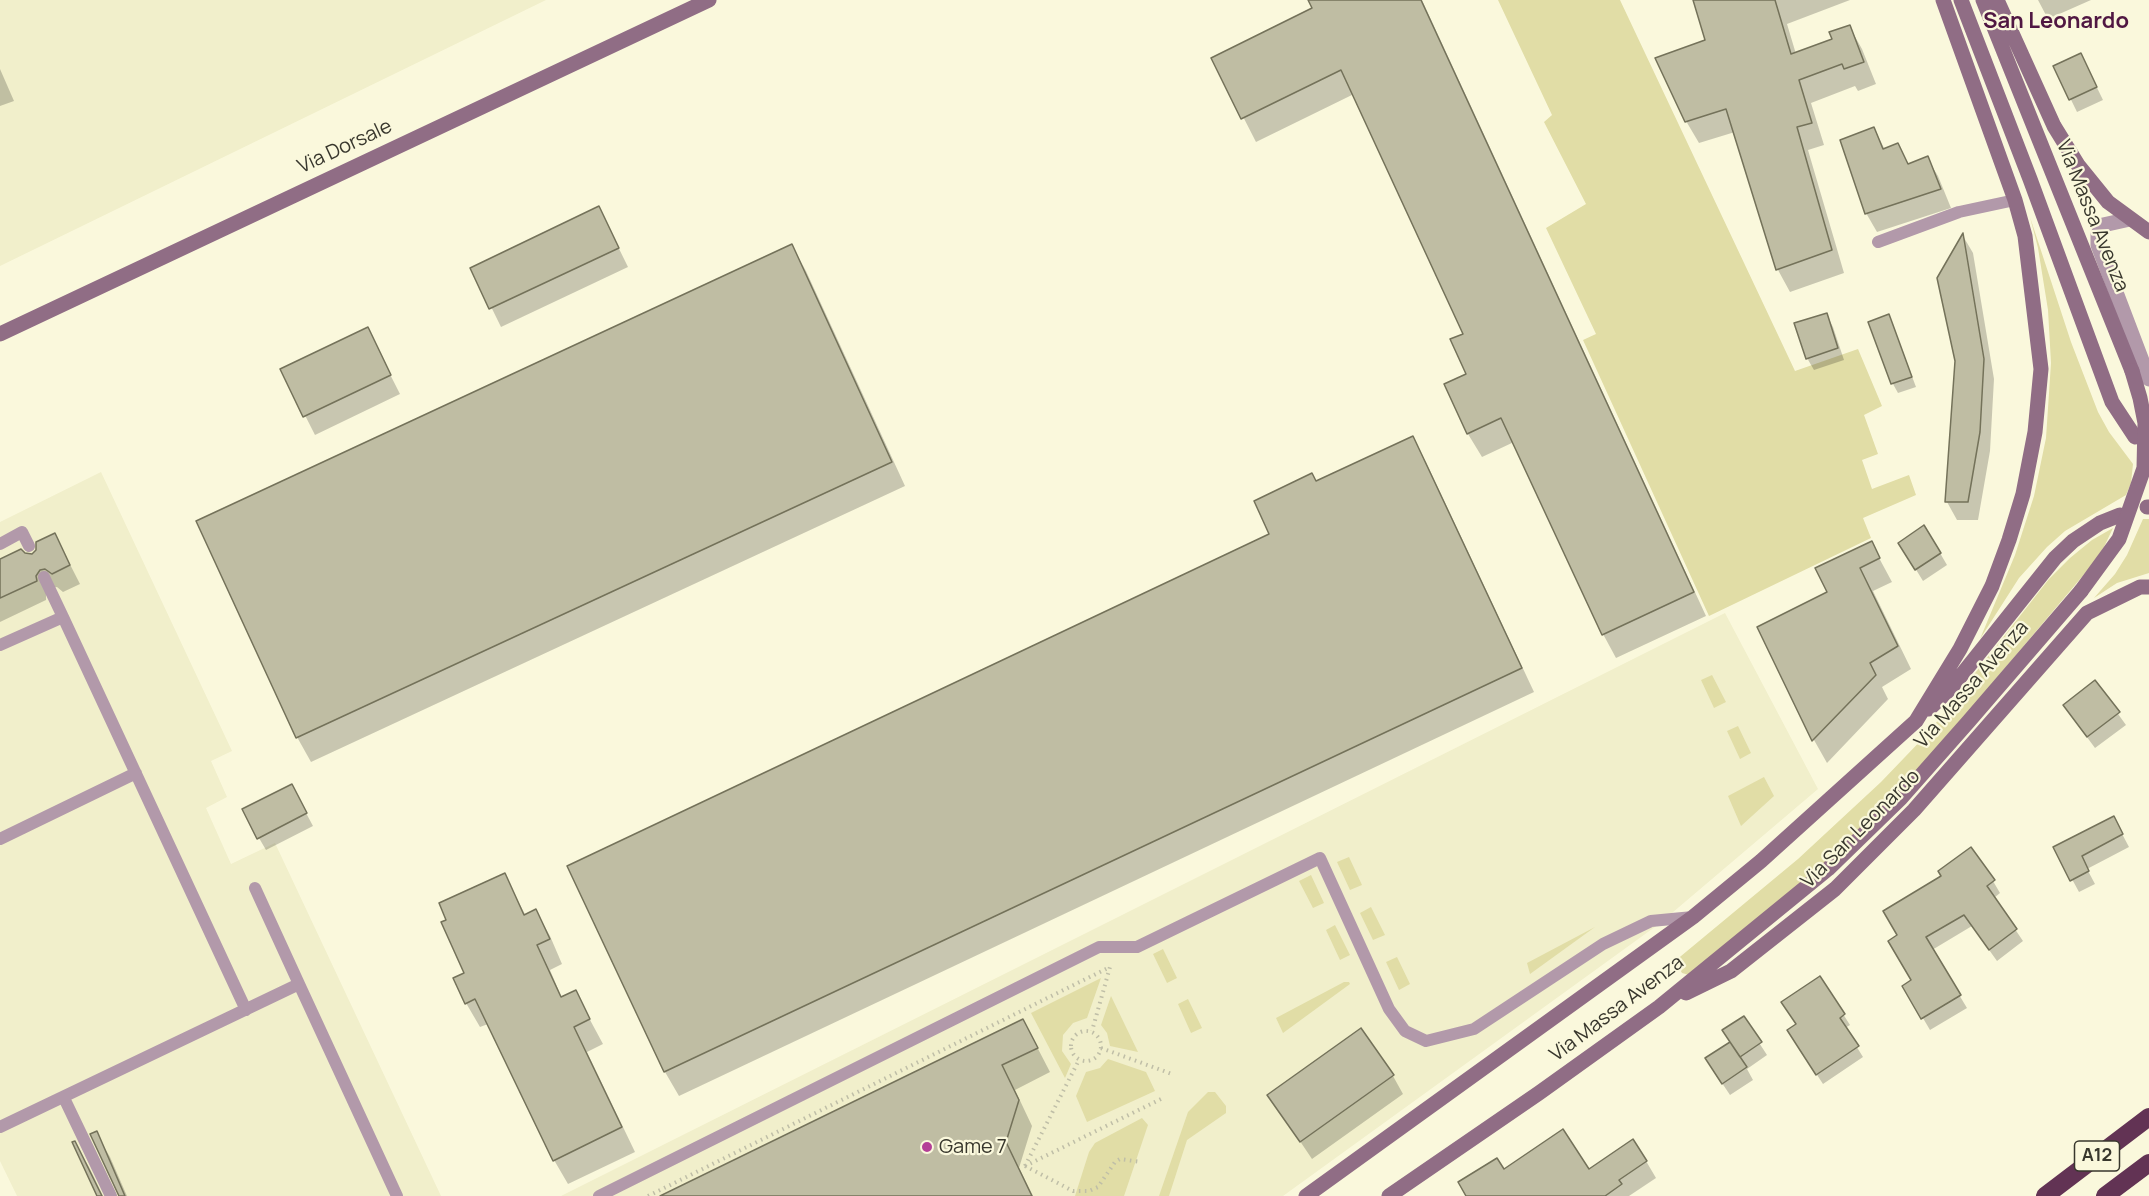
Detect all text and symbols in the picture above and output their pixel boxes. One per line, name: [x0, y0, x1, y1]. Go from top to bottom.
district label: San Leonardo: [1983, 9, 2129, 35]
street label: Via Dorsale: [294, 115, 396, 179]
street label: Via Massa Avenza: [2051, 137, 2133, 295]
street label: Via Massa Avenza: [1910, 616, 2034, 754]
street label: Via San Leonardo: [1797, 765, 1925, 893]
street label: Via Massa Avenza: [1545, 951, 1689, 1067]
place label: Game 7: [939, 1135, 1007, 1159]
marker: Game 7: [920, 1140, 934, 1154]
road number: A12: [2074, 1141, 2120, 1171]

